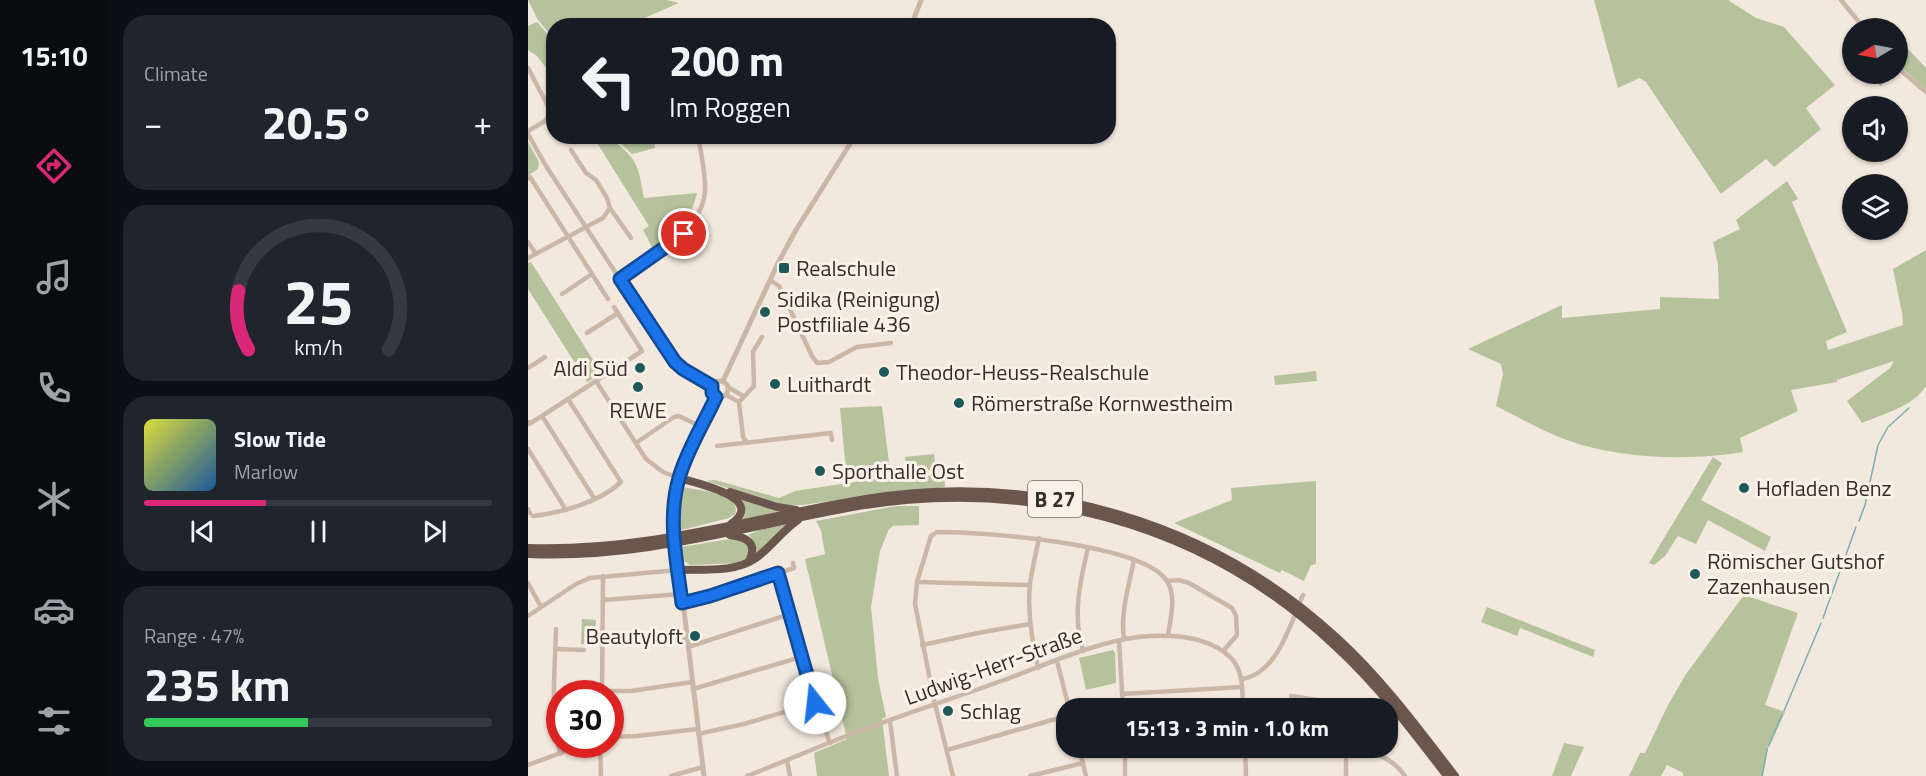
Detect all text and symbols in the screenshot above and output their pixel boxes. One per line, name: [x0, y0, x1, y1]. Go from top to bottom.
north arrow: [1842, 18, 1908, 84]
map controls: [1842, 18, 1908, 240]
text: 200 m: [669, 28, 784, 92]
text: 15:10: [20, 35, 88, 76]
icon: left: [570, 42, 648, 120]
text: Climate: [144, 58, 208, 89]
text: Im Roggen: [669, 86, 791, 127]
text: 20.5°: [262, 88, 374, 156]
button: sound: [1842, 96, 1908, 162]
text: −: [144, 98, 162, 148]
text: +: [474, 98, 492, 148]
icon: directions: [33, 145, 75, 187]
button: layers: [1842, 174, 1908, 240]
pin: [658, 208, 709, 259]
icon: arrive: [667, 217, 700, 250]
place label: Realschule: [796, 251, 896, 285]
text: 25: [283, 253, 353, 348]
icon: music: [33, 256, 75, 298]
marker: Realschule: [777, 261, 791, 275]
place label: Sidika (Reinigung) Postfiliale 436: [777, 282, 940, 341]
marker: Sidika (Reinigung) Postfiliale 436: [758, 305, 772, 319]
text: km/h: [294, 331, 342, 363]
place label: Aldi Süd: [553, 351, 628, 385]
place label: Theodor-Heuss-Realschule: [896, 355, 1149, 389]
marker: Aldi Süd: [633, 361, 647, 375]
marker: Theodor-Heuss-Realschule: [877, 365, 891, 379]
icon: phone: [33, 367, 75, 409]
place label: Luithardt: [787, 367, 871, 401]
marker: Luithardt: [768, 377, 782, 391]
marker: REWE: [631, 380, 645, 394]
place label: Römerstraße Kornwestheim: [971, 386, 1233, 420]
place label: REWE: [609, 393, 667, 427]
marker: Römerstraße Kornwestheim: [952, 396, 966, 410]
text: Slow Tide: [234, 422, 326, 456]
place label: Sporthalle Ost: [832, 454, 964, 488]
text: Marlow: [234, 456, 298, 487]
marker: Sporthalle Ost: [813, 464, 827, 478]
place label: Hofladen Benz: [1756, 471, 1892, 505]
icon: climate: [33, 478, 75, 520]
road number: B 27: [1028, 481, 1082, 517]
marker: Hofladen Benz: [1737, 481, 1751, 495]
icon: previous: [186, 515, 219, 548]
icon: pause: [302, 515, 335, 548]
icon: next: [418, 515, 451, 548]
place label: Römischer Gutshof Zazenhausen: [1707, 544, 1885, 603]
marker: Römischer Gutshof Zazenhausen: [1688, 567, 1702, 581]
icon: car: [33, 589, 75, 631]
street label: Ludwig-Herr-Straße: [899, 618, 1087, 714]
place label: Beautyloft: [586, 619, 683, 653]
text: Range · 47%: [144, 620, 244, 651]
marker: Beautyloft: [688, 629, 702, 643]
text: 235 km: [144, 650, 290, 718]
position arrow: [783, 671, 847, 735]
speed limit sign: 30: [546, 680, 624, 758]
place label: Schlag: [960, 694, 1021, 728]
icon: filters: [33, 700, 75, 742]
marker: Schlag: [941, 704, 955, 718]
text: 15:13 · 3 min · 1.0 km: [1125, 711, 1329, 745]

